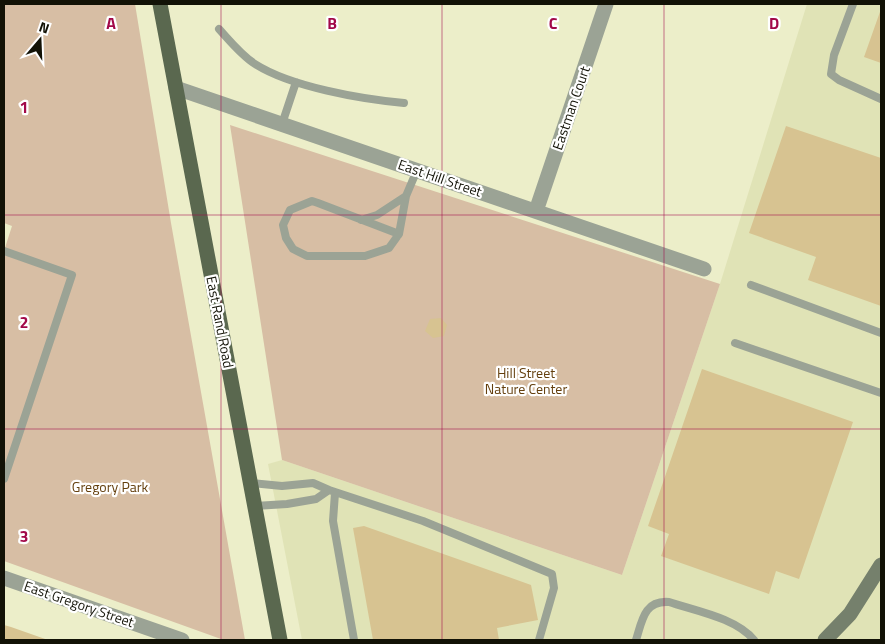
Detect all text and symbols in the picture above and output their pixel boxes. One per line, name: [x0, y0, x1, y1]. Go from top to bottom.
text: A: [106, 11, 116, 35]
text: B: [327, 11, 337, 35]
text: C: [549, 11, 558, 35]
text: D: [769, 11, 779, 35]
north arrow: [15, 15, 65, 65]
text: N: [36, 16, 52, 39]
street label: Eastman Court: [546, 63, 595, 153]
text: 1: [20, 95, 28, 119]
street label: East Hill Street: [395, 153, 485, 202]
street label: East Rand Road: [201, 274, 240, 370]
text: 2: [20, 310, 28, 334]
park label: Hill Street Nature Center: [485, 362, 567, 399]
park label: Gregory Park: [72, 476, 149, 497]
text: 3: [20, 524, 28, 548]
street label: East Gregory Street: [21, 575, 137, 632]

